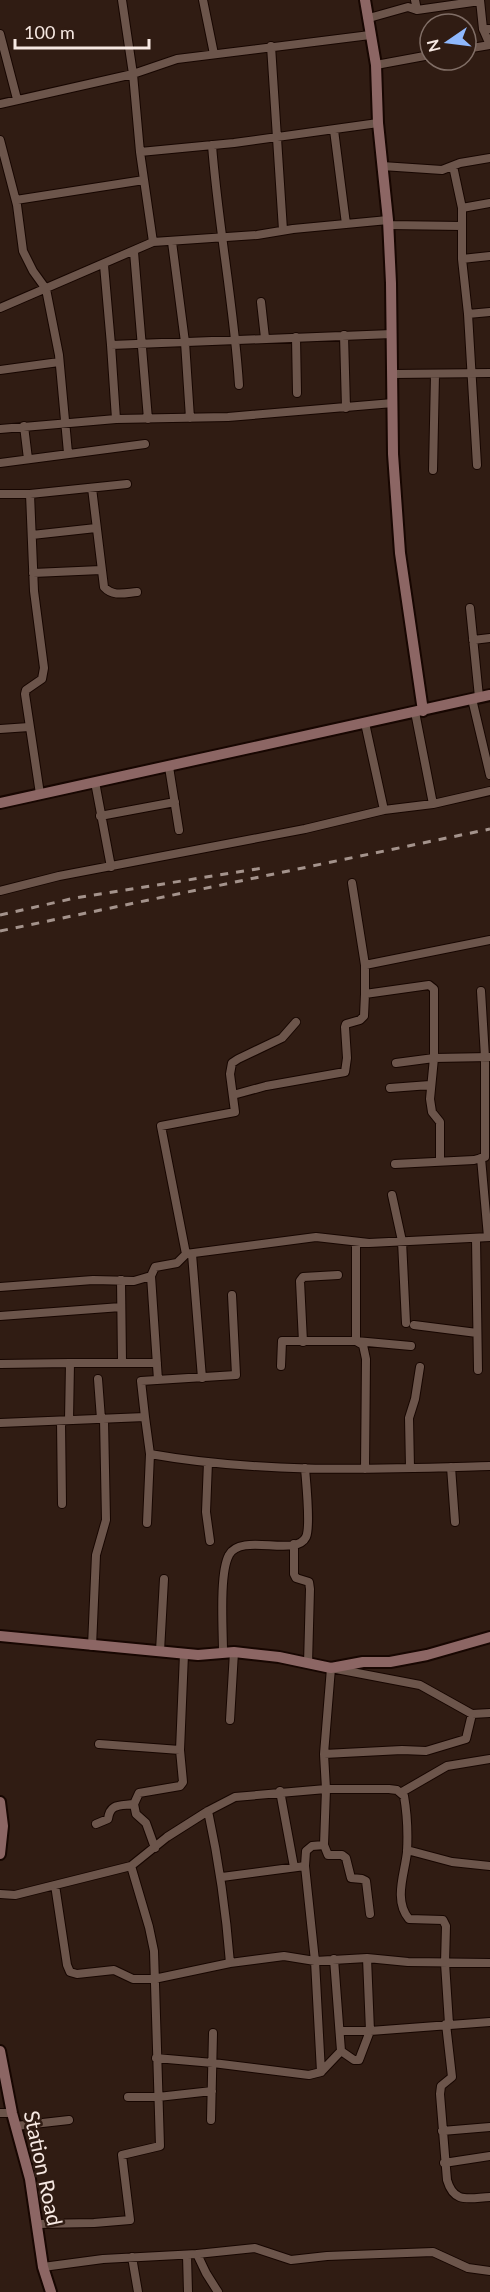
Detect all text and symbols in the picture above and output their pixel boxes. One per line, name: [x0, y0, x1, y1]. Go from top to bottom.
scale bar: [15, 12, 148, 50]
north arrow: [418, 12, 478, 72]
text: 100 m: [24, 21, 75, 43]
text: N: [422, 37, 444, 54]
street label: Station Road: [20, 2108, 68, 2228]

